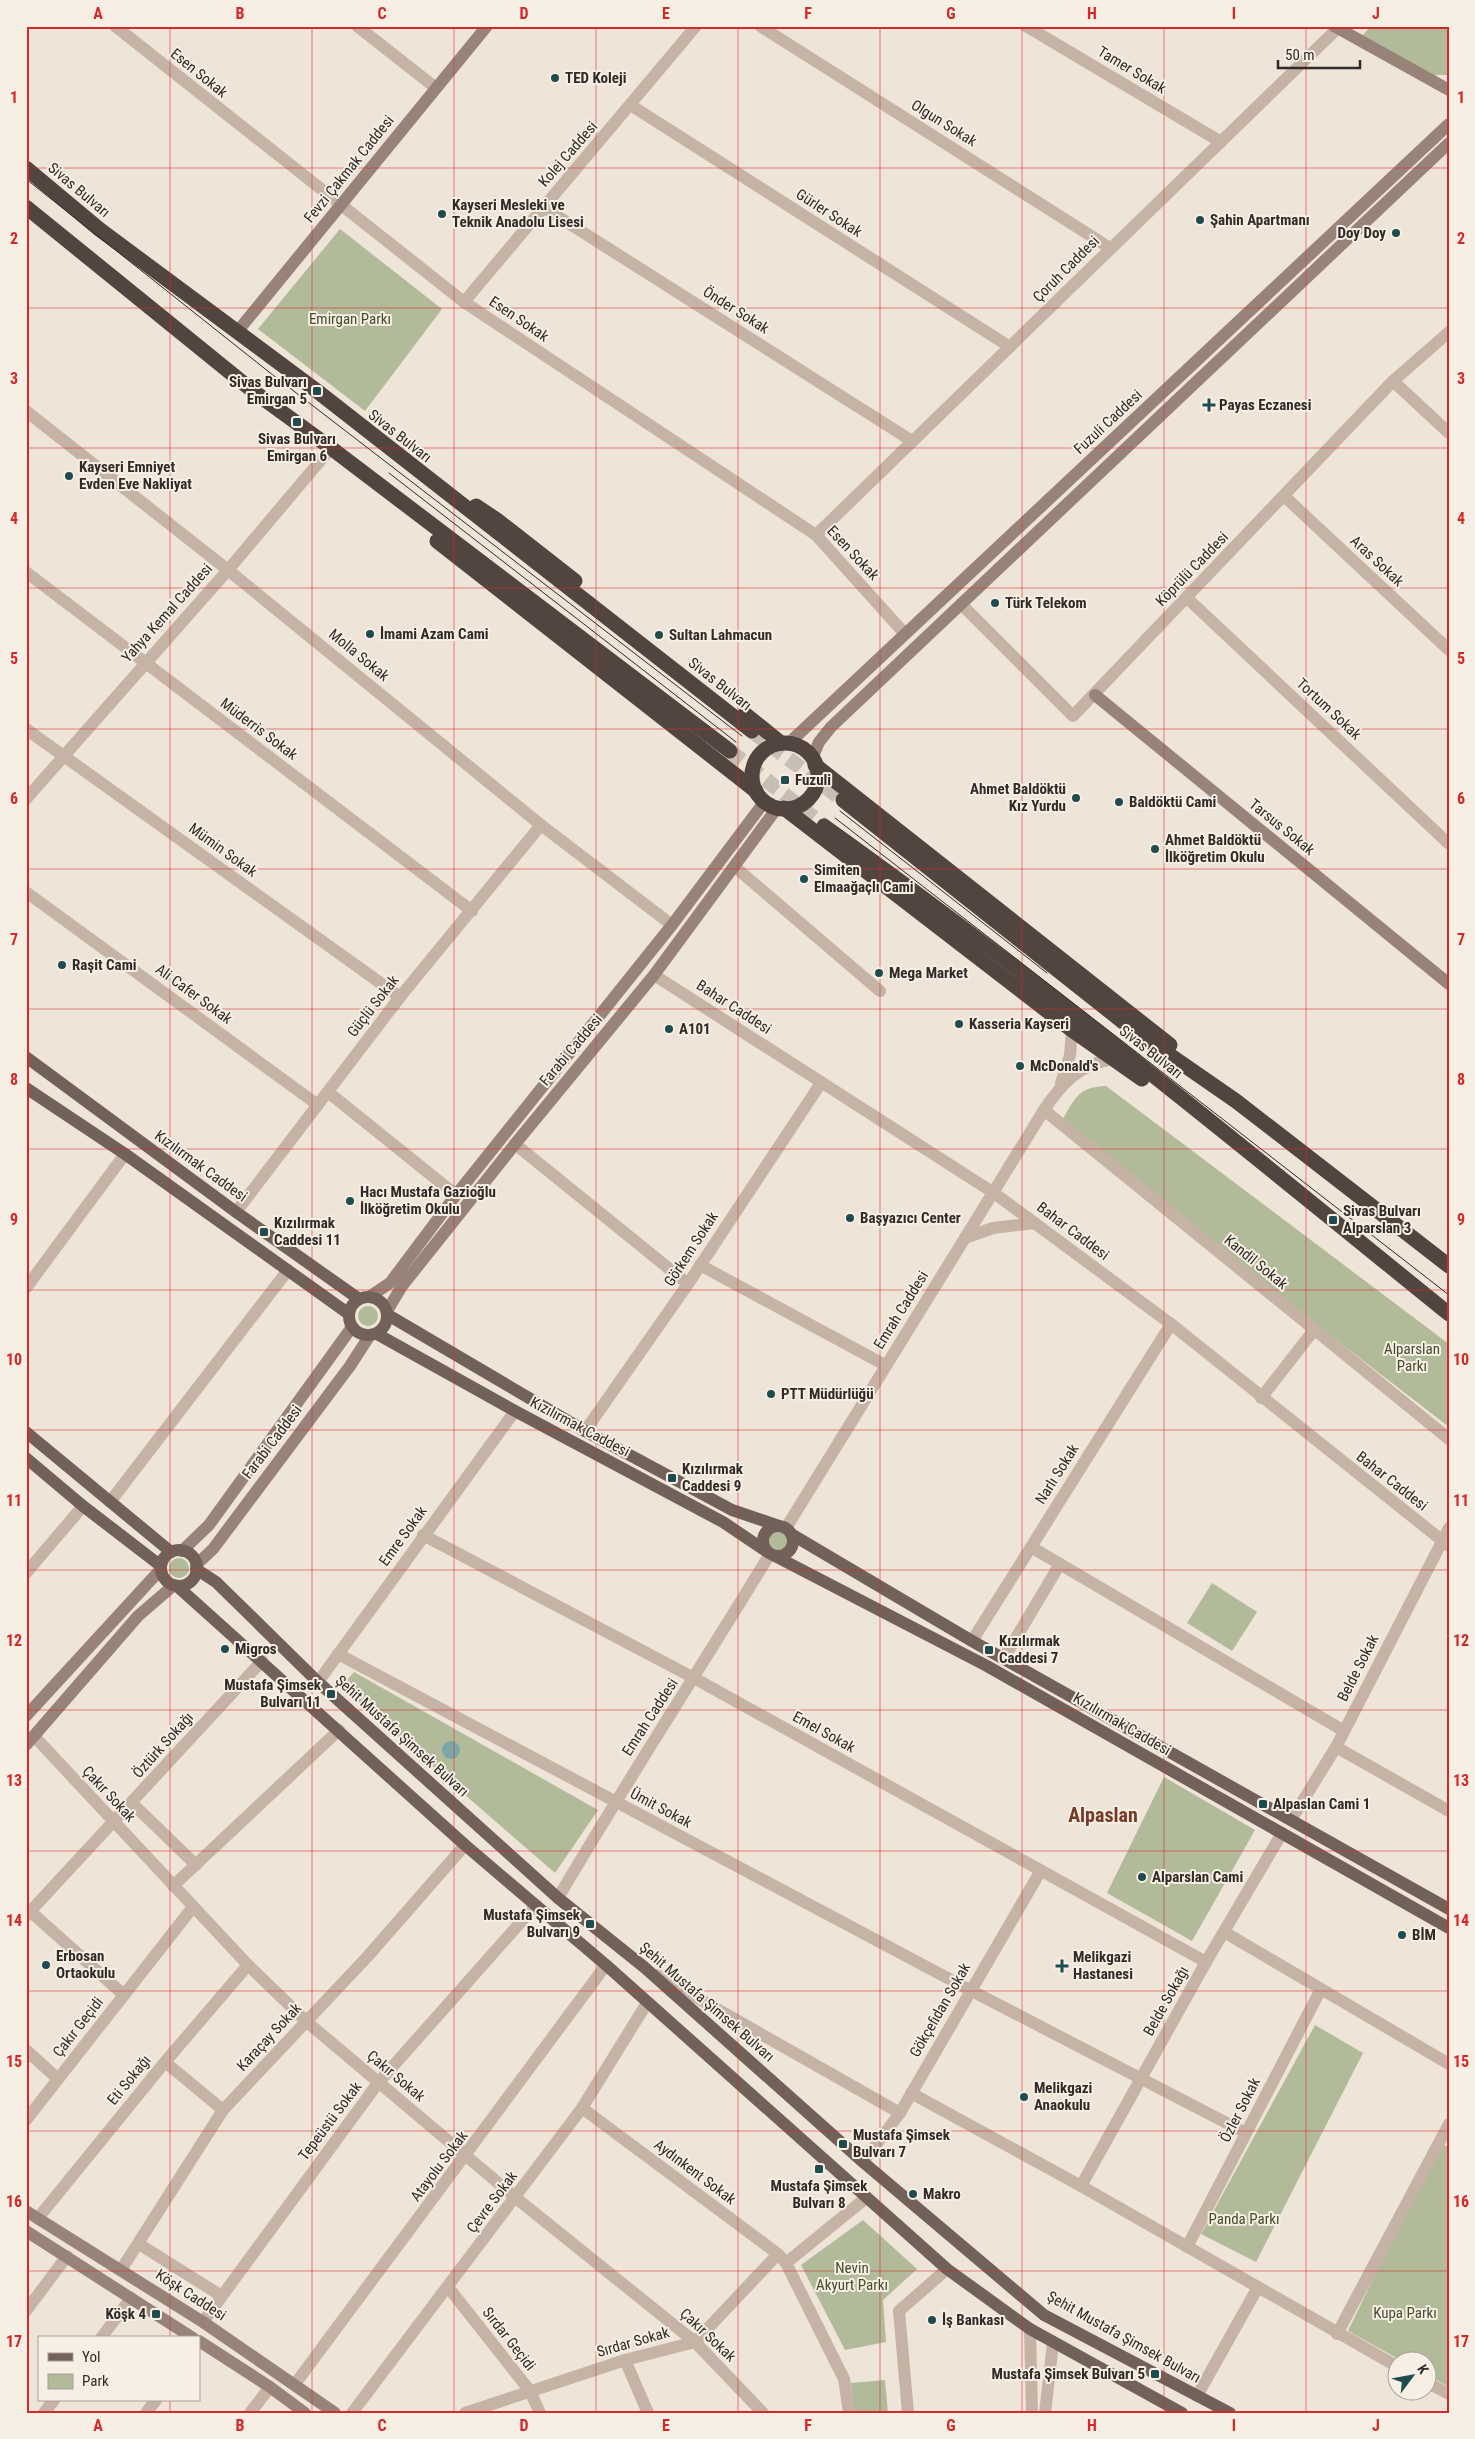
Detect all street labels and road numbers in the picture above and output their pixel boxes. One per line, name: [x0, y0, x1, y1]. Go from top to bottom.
street label: Tamer Sokak: [1095, 43, 1170, 98]
street label: Esen Sokak: [167, 45, 231, 102]
street label: Olgun Sokak: [908, 96, 980, 150]
street label: Fevzi Çakmak Caddesi: [300, 112, 398, 226]
street label: Kolej Caddesi: [535, 118, 601, 190]
street label: Sivas Bulvarı: [44, 159, 114, 221]
street label: Gürler Sokak: [793, 185, 866, 241]
street label: Çoruh Caddesi: [1029, 232, 1103, 306]
street label: Önder Sokak: [700, 283, 773, 338]
street label: Esen Sokak: [486, 293, 552, 346]
street label: Fuzuli Caddesi: [1070, 386, 1146, 458]
street label: Sivas Bulvarı: [365, 406, 435, 466]
street label: Esen Sokak: [823, 522, 883, 584]
street label: Köprülü Caddesi: [1152, 528, 1232, 610]
street label: Aras Sokak: [1347, 532, 1408, 590]
street label: Yahya Kemal Caddesi: [118, 560, 216, 666]
street label: Molla Sokak: [325, 625, 393, 685]
street label: Sivas Bulvarı: [685, 654, 755, 714]
street label: Tortum Sokak: [1293, 674, 1365, 744]
street label: Müderris Sokak: [217, 694, 301, 764]
street label: Tarsus Sokak: [1246, 795, 1319, 859]
street label: Mümin Sokak: [185, 819, 261, 881]
street label: Ali Cafer Sokak: [152, 960, 236, 1028]
street label: Güçlü Sokak: [343, 971, 403, 1040]
street label: Bahar Caddesi: [693, 976, 775, 1038]
street label: Farabi Caddesi: [536, 1011, 606, 1089]
street label: Sivas Bulvarı: [1116, 1022, 1186, 1082]
street label: Kızılırmak Caddesi: [151, 1126, 251, 1206]
street label: Bahar Caddesi: [1033, 1198, 1113, 1264]
street label: Görkem Sokak: [660, 1208, 722, 1290]
street label: Kandil Sokak: [1221, 1231, 1292, 1293]
street label: Emrah Caddesi: [870, 1268, 932, 1352]
street label: Kızılırmak Caddesi: [527, 1393, 633, 1461]
street label: Farabi Caddesi: [238, 1402, 306, 1482]
street label: Narlı Sokak: [1031, 1440, 1083, 1507]
street label: Bahar Caddesi: [1353, 1448, 1431, 1514]
street label: Emre Sokak: [375, 1502, 431, 1569]
street label: Belde Sokak: [1334, 1631, 1383, 1704]
street label: Şehit Mustafa Şimsek Bulvarı: [332, 1671, 472, 1801]
street label: Emrah Caddesi: [618, 1675, 682, 1759]
street label: Kızılırmak Caddesi: [1070, 1689, 1174, 1759]
street label: Emel Sokak: [790, 1707, 859, 1757]
street label: Öztürk Sokağı: [129, 1708, 197, 1782]
street label: Çakır Sokak: [79, 1762, 140, 1826]
street label: Ümit Sokak: [627, 1784, 695, 1832]
street label: Şehit Mustafa Şimsek Bulvarı: [636, 1939, 778, 2065]
street label: Gökçefidan Sokak: [906, 1960, 974, 2060]
street label: Belde Sokağı: [1140, 1963, 1192, 2039]
street label: Çakır Geçidi: [49, 1993, 107, 2061]
street label: Karaçay Sokak: [233, 1999, 305, 2075]
street label: Çakır Sokak: [363, 2047, 429, 2106]
street label: Eti Sokağı: [103, 2051, 155, 2109]
street label: Özler Sokak: [1216, 2074, 1264, 2145]
street label: Tepeüstü Sokak: [295, 2078, 366, 2164]
street label: Atayolu Sokak: [407, 2127, 472, 2205]
street label: Aydınkent Sokak: [651, 2135, 740, 2209]
street label: Çevre Sokak: [463, 2167, 521, 2236]
street label: Köşk Caddesi: [152, 2266, 230, 2324]
street label: Şehit Mustafa Şimsek Bulvarı: [1044, 2287, 1204, 2387]
street label: Sırdar Geçidi: [479, 2304, 539, 2374]
street label: Çakır Sokak: [676, 2305, 740, 2366]
street label: Sırdar Sokak: [595, 2323, 671, 2361]

